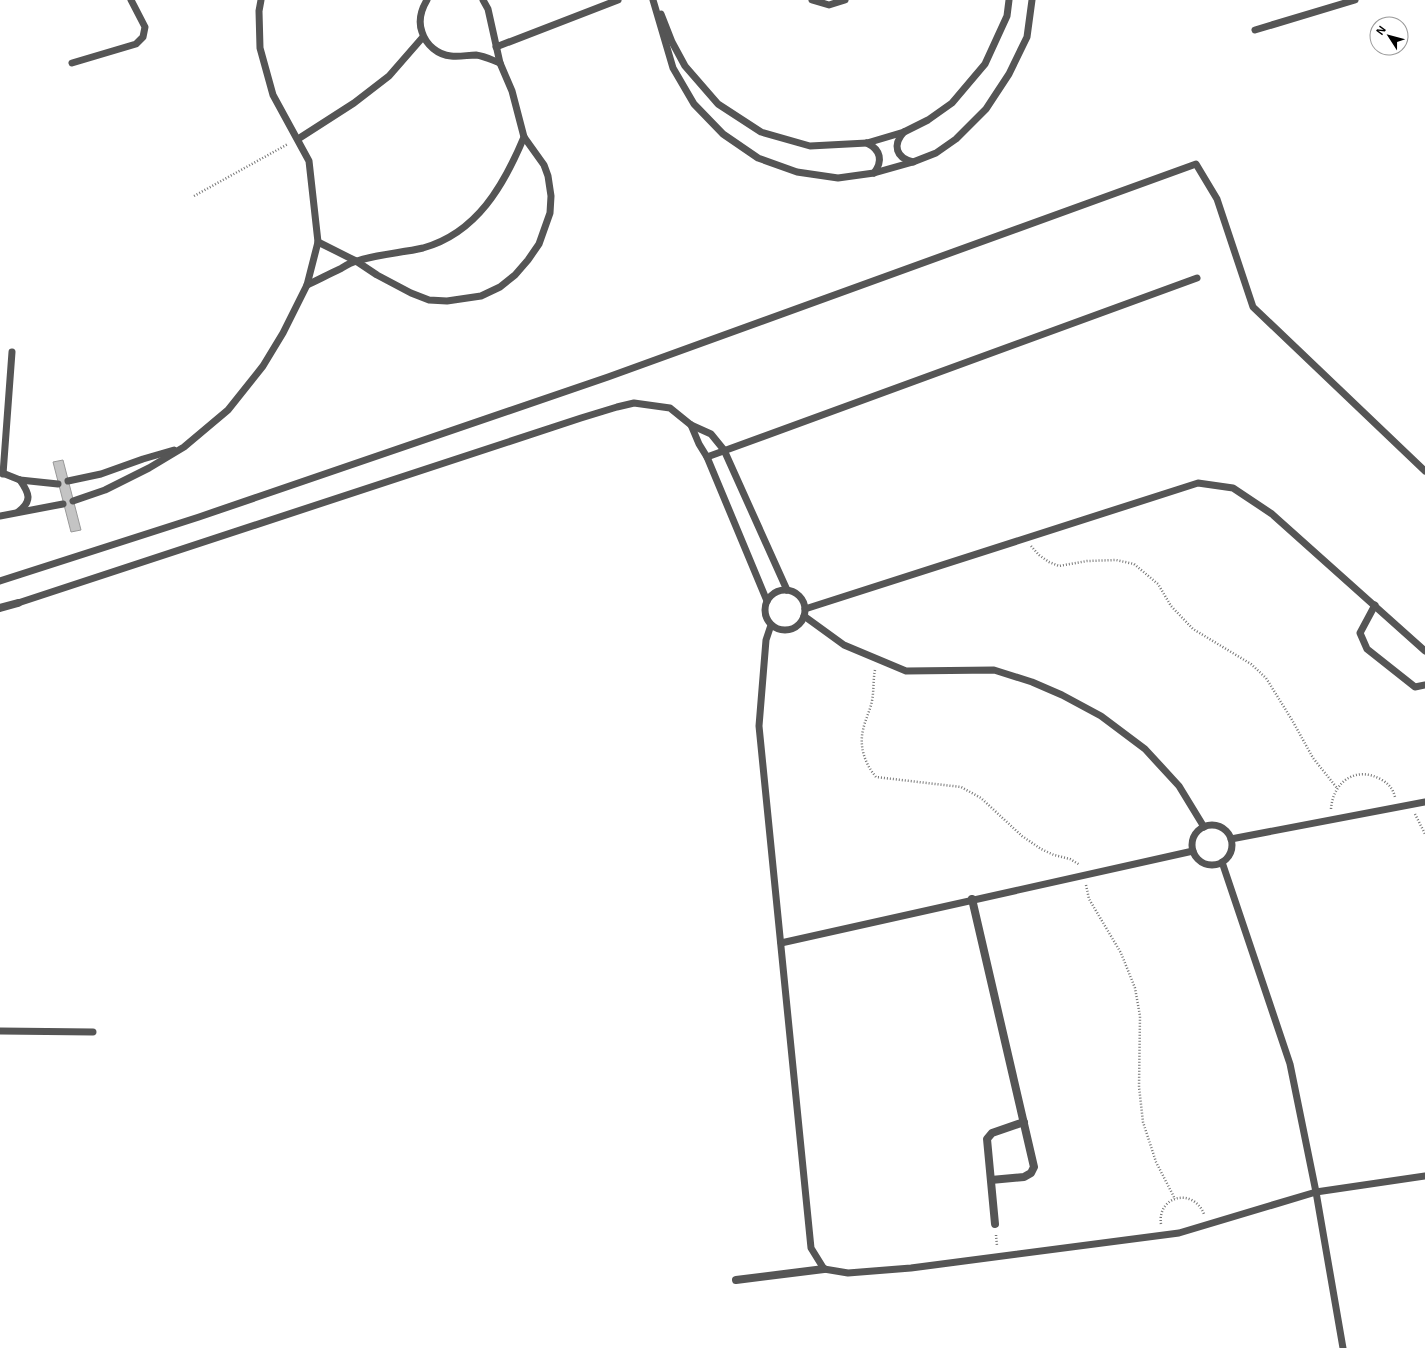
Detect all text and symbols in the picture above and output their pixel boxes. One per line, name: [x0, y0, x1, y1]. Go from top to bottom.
north arrow: [1369, 16, 1409, 56]
text: N: [1374, 23, 1388, 37]

